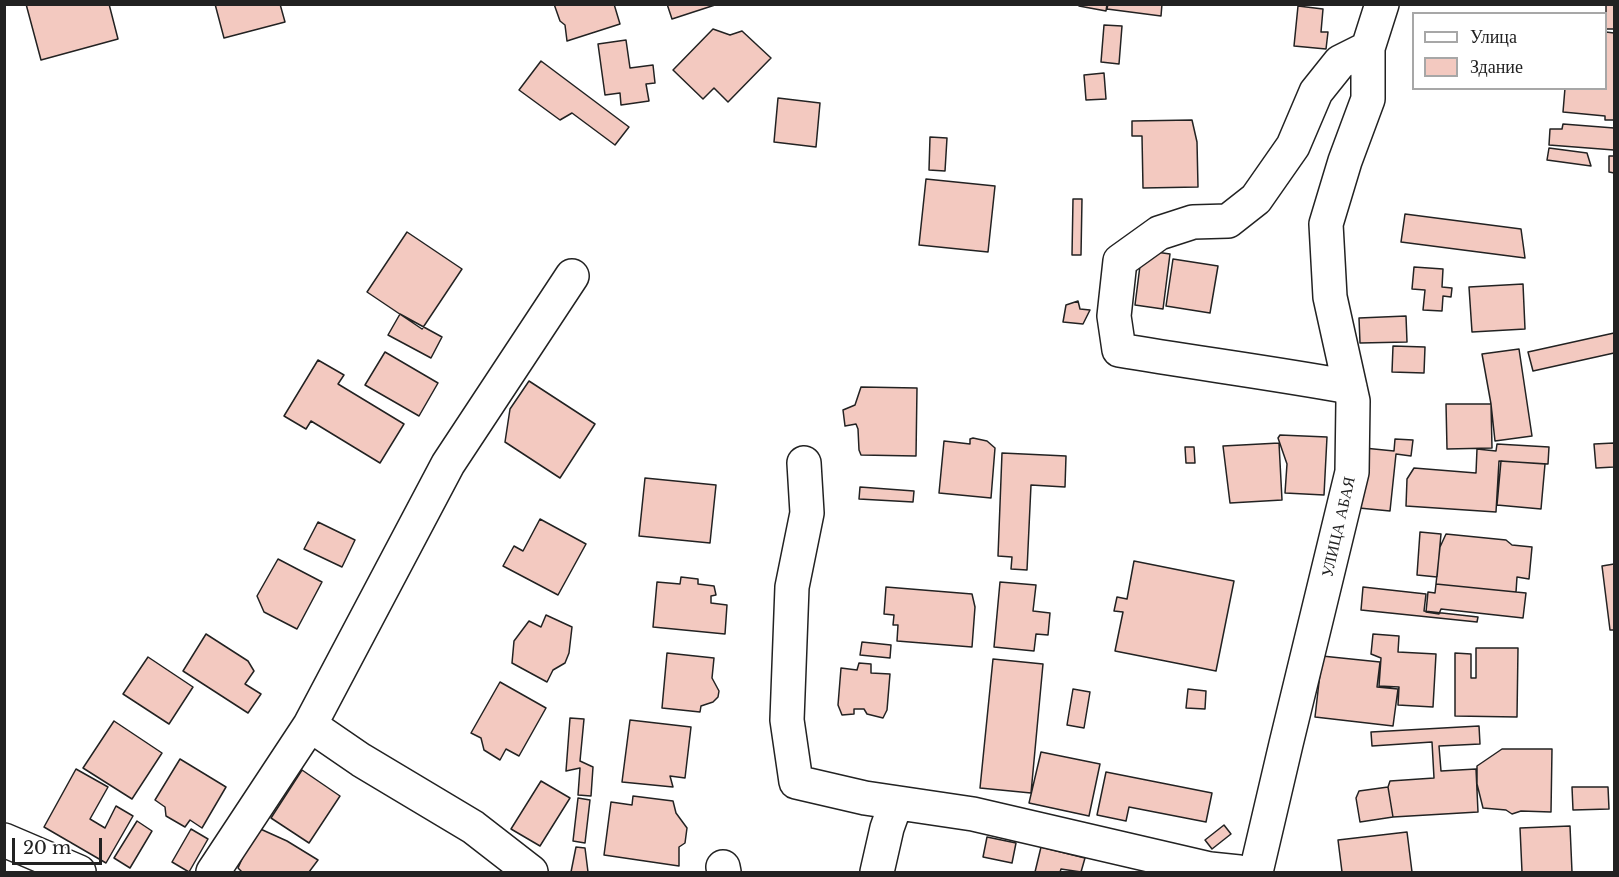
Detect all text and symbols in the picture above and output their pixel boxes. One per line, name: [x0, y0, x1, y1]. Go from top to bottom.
legend: [1412, 12, 1607, 90]
text: Улица: [1470, 26, 1517, 48]
text: Здание: [1470, 56, 1523, 78]
street label: УЛИЦА АБАЯ: [1318, 475, 1360, 579]
scale bar: [15, 826, 105, 864]
text: 20 m: [23, 837, 71, 859]

